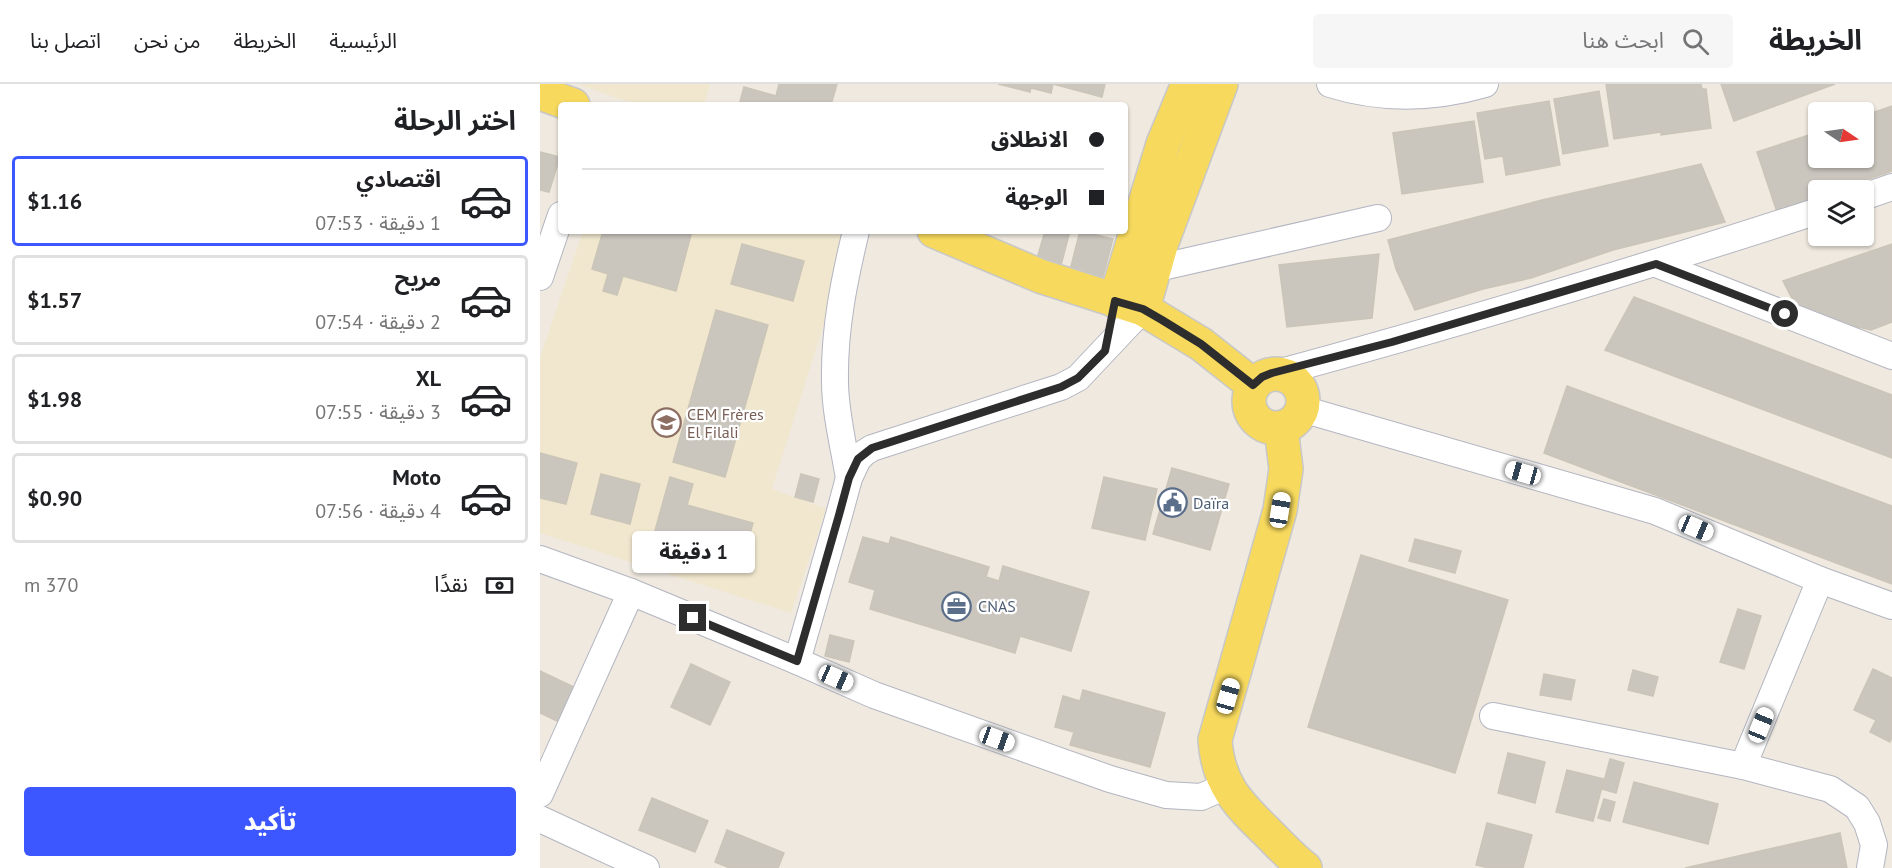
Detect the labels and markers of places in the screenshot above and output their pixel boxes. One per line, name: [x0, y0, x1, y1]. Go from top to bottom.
place label: CEM Frères El Filali: [687, 404, 764, 442]
school or university icon: CEM Frères El Filali: [650, 407, 682, 439]
public building icon: Daïra: [1156, 487, 1188, 519]
place label: Daïra: [1193, 493, 1229, 513]
office icon: CNAS: [941, 590, 973, 622]
place label: CNAS: [978, 596, 1016, 616]

